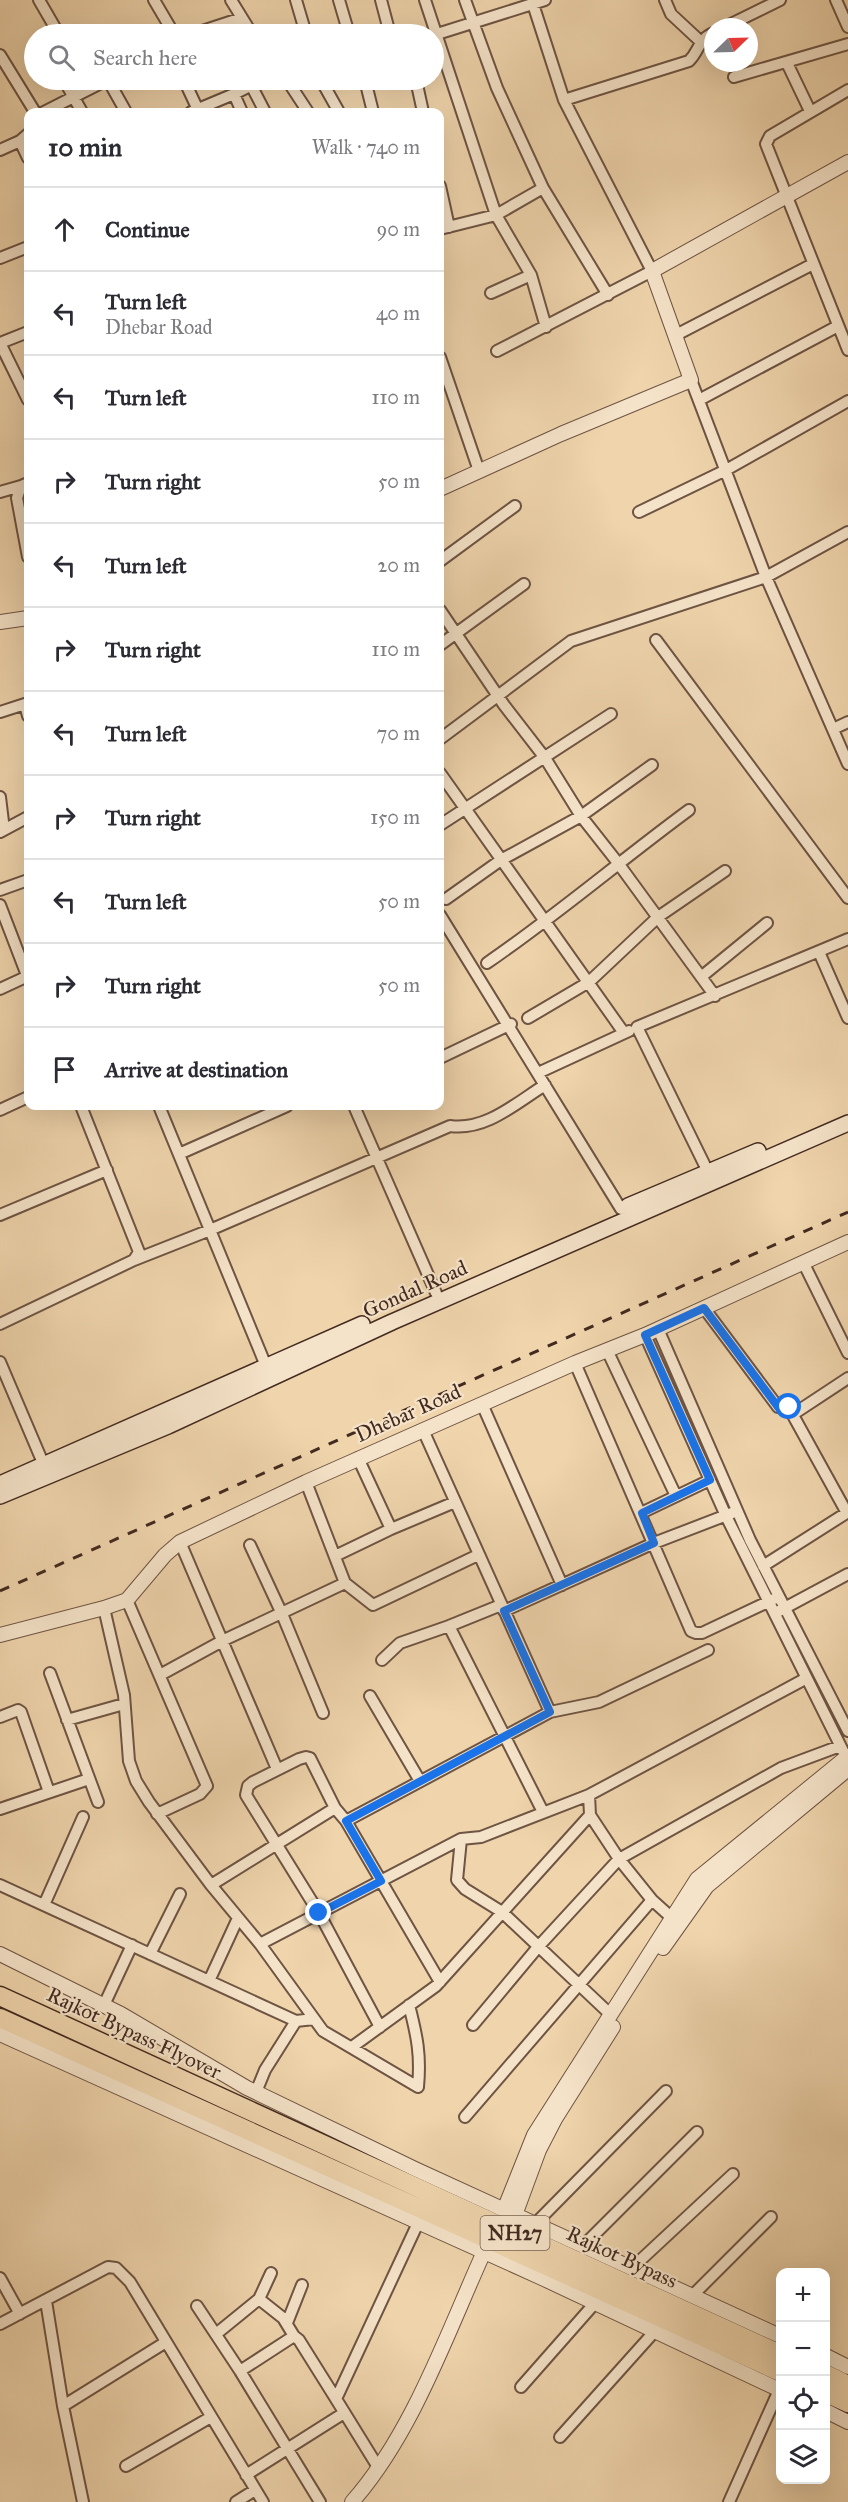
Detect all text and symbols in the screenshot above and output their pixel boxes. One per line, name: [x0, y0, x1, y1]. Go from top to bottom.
north arrow: [704, 18, 758, 72]
search box: [24, 24, 444, 90]
icon: search: [45, 41, 78, 74]
text: Search here: [93, 44, 197, 71]
text: 10 min: [48, 131, 122, 163]
text: Walk · 740 m: [312, 135, 420, 159]
icon: ahead: [48, 213, 81, 246]
text: Continue: [105, 216, 190, 243]
text: 90 m: [377, 217, 420, 241]
text: Turn left: [105, 288, 187, 315]
icon: left: [48, 297, 81, 330]
text: 40 m: [376, 301, 420, 325]
text: Dhebar Road: [105, 315, 213, 339]
icon: left: [48, 381, 81, 414]
text: Turn left: [105, 384, 187, 411]
text: 110 m: [372, 385, 420, 409]
icon: right: [48, 465, 81, 498]
text: Turn right: [105, 468, 201, 495]
text: 50 m: [378, 469, 420, 493]
icon: left: [48, 549, 81, 582]
text: Turn left: [105, 552, 187, 579]
text: 20 m: [377, 553, 420, 577]
icon: right: [48, 633, 81, 666]
text: Turn right: [105, 636, 201, 663]
text: 110 m: [372, 637, 420, 661]
icon: left: [48, 717, 81, 750]
text: Turn left: [105, 720, 187, 747]
text: 70 m: [377, 721, 420, 745]
icon: right: [48, 801, 81, 834]
text: Turn right: [105, 804, 201, 831]
text: 150 m: [370, 805, 420, 829]
icon: left: [48, 885, 81, 918]
text: Turn left: [105, 888, 187, 915]
text: 50 m: [378, 889, 420, 913]
icon: right: [48, 969, 81, 1002]
text: Turn right: [105, 972, 201, 999]
text: 50 m: [378, 973, 420, 997]
icon: arrive: [48, 1053, 81, 1086]
text: Arrive at destination: [105, 1056, 288, 1083]
street label: Gondal Road: [359, 1254, 472, 1324]
street label: Dhebar Road: [351, 1378, 465, 1448]
route start: [775, 1393, 801, 1419]
route end: [305, 1899, 331, 1925]
street label: Rajkot Bypass Flyover: [43, 1981, 225, 2085]
road number: NH27: [480, 2216, 550, 2250]
street label: Rajkot Bypass: [562, 2220, 682, 2294]
map controls: [776, 2268, 830, 2484]
button: +: [776, 2268, 830, 2322]
button: −: [776, 2322, 830, 2376]
button: locate: [776, 2376, 830, 2430]
button: layers: [776, 2430, 830, 2484]

